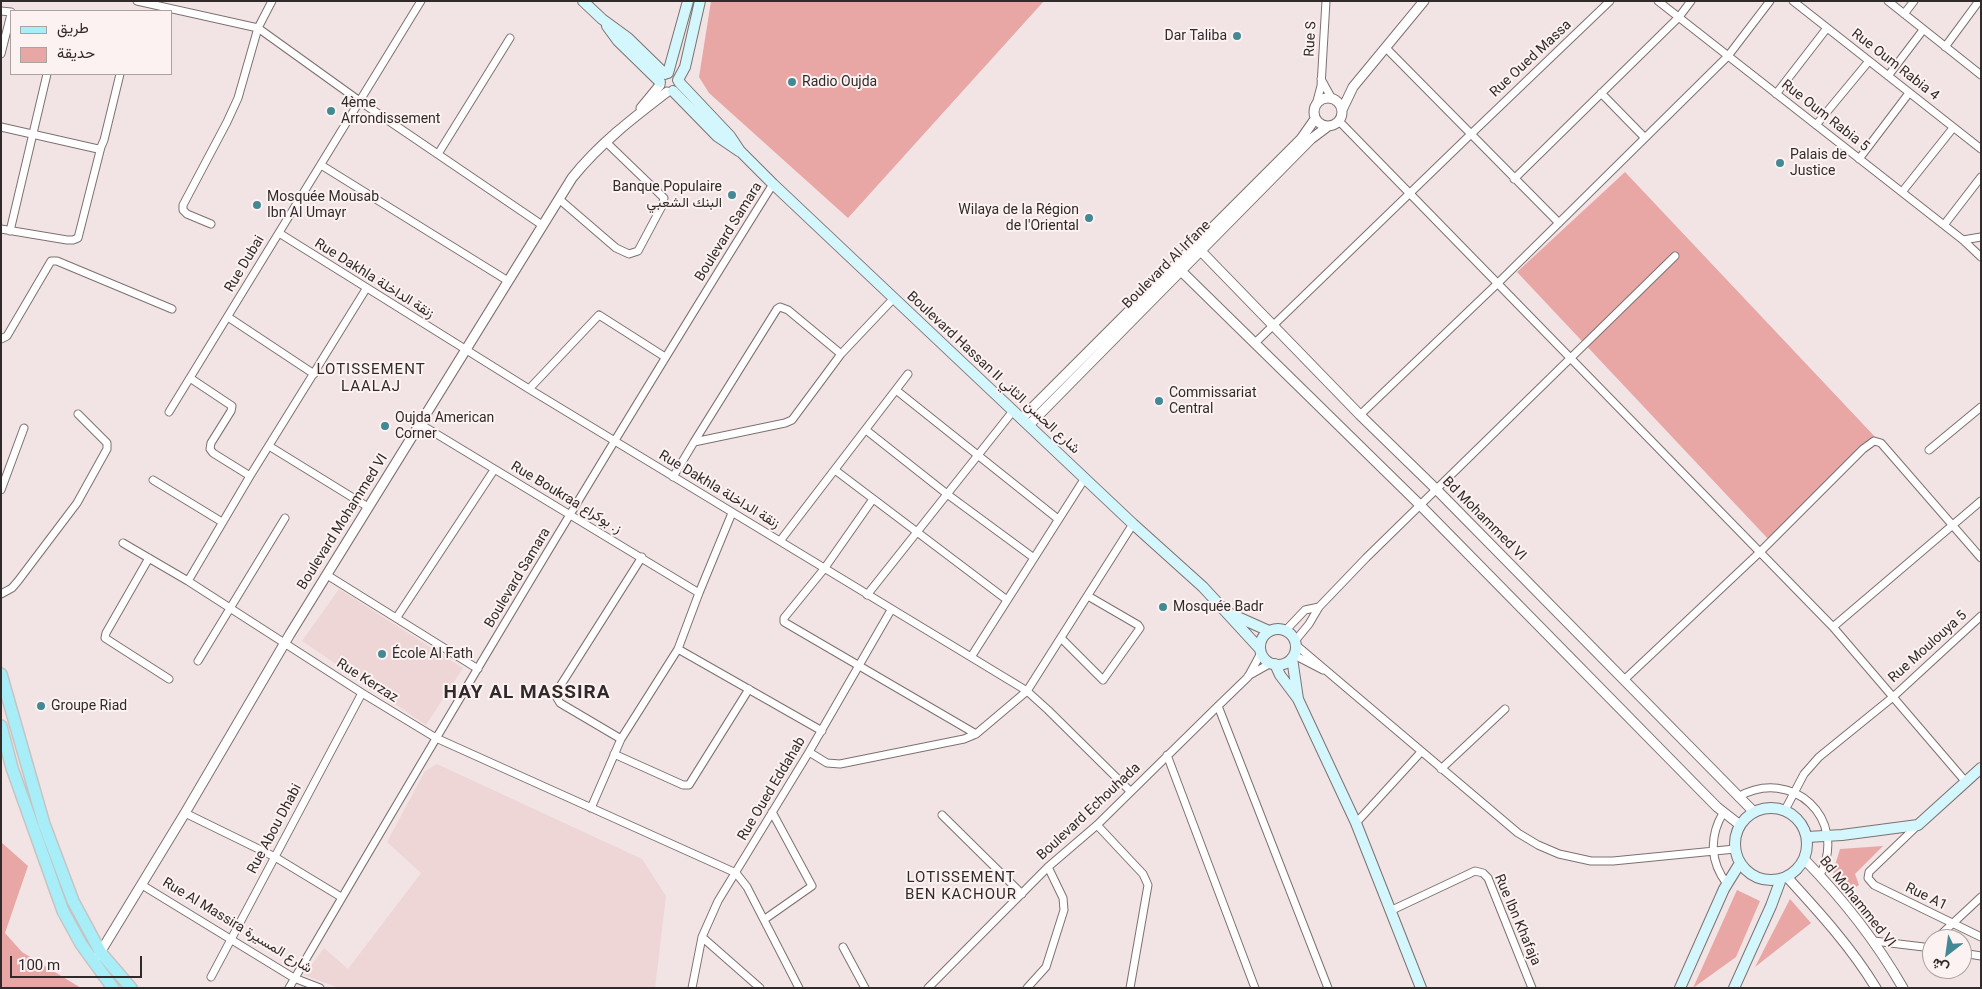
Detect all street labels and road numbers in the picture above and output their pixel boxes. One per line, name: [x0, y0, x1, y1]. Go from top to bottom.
street label: Rue Oued Massa: [1487, 17, 1575, 101]
street label: Rue S: [1302, 21, 1320, 57]
street label: Rue Oum Rabia 4: [1848, 26, 1942, 104]
street label: Rue Oum Rabia 5: [1778, 77, 1872, 155]
street label: Boulevard Samara: [692, 179, 766, 285]
street label: Boulevard Al Irfane: [1119, 217, 1215, 313]
street label: Rue Dubai: [222, 233, 268, 295]
street label: Rue Dakhla زنقة الداخلة: [311, 235, 437, 323]
street label: Boulevard Hassan II شارع الحسن الثاني: [903, 288, 1083, 458]
street label: Rue Dakhla زنقة الداخلة: [656, 447, 782, 533]
street label: Boulevard Mohammed VI: [294, 451, 392, 593]
street label: Rue Boukraa ز. بوكراع: [508, 458, 624, 538]
street label: Bd Mohammed VI: [1439, 474, 1529, 564]
street label: Boulevard Samara: [482, 525, 554, 631]
street label: Rue Moulouya 5: [1885, 607, 1971, 687]
street label: Rue Kerzaz: [333, 655, 401, 707]
street label: Rue Oued Eddahab: [734, 734, 810, 844]
street label: Boulevard Echouhada: [1034, 760, 1144, 864]
street label: Rue Abou Dhabi: [244, 781, 306, 877]
street label: Bd Mohammed VI: [1815, 853, 1899, 951]
street label: Rue Ibn Khafaja: [1490, 872, 1544, 968]
street label: Rue Al Massira شارع المسيرة: [159, 875, 315, 977]
street label: Rue A1: [1902, 880, 1950, 914]

